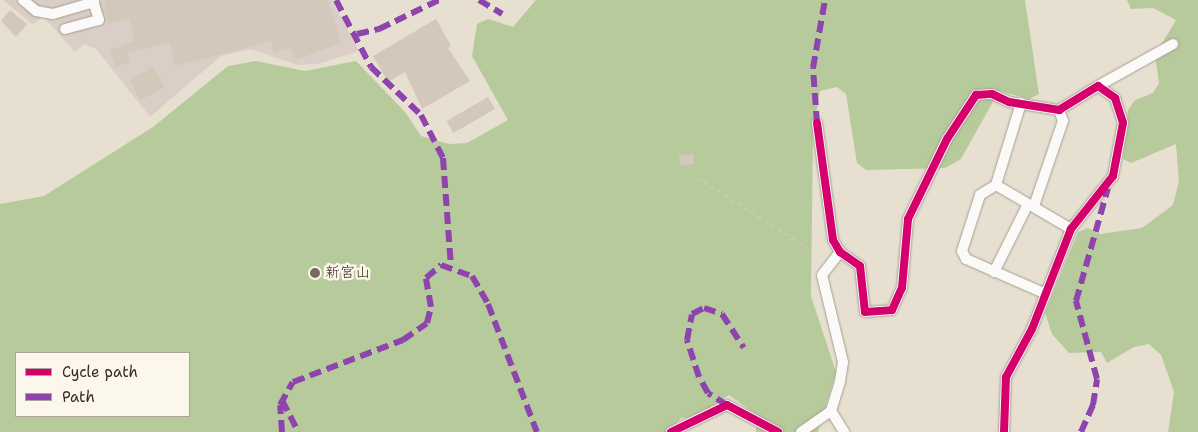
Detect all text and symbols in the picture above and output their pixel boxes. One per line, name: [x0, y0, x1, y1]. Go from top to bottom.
place label: 新宮山: [325, 264, 370, 282]
marker: 新宮山: [309, 267, 321, 279]
legend: [15, 352, 190, 417]
text: Cycle path: [62, 362, 138, 382]
text: Path: [62, 387, 95, 407]

